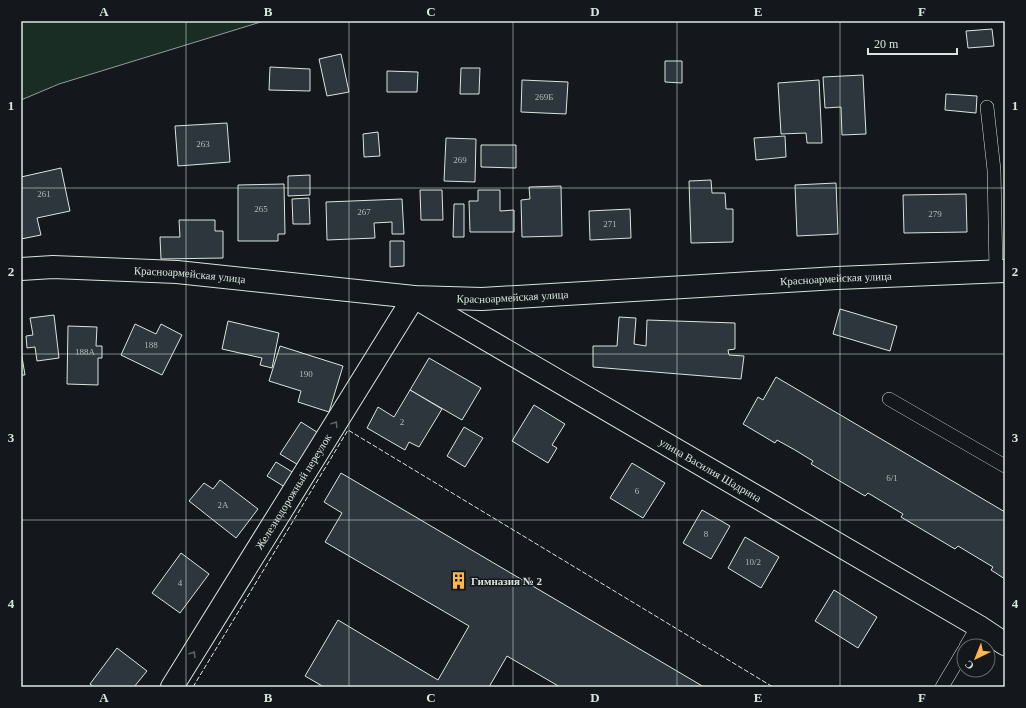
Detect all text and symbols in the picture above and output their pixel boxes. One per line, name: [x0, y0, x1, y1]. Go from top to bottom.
text: A: [99, 4, 109, 19]
text: B: [264, 4, 273, 19]
text: C: [426, 4, 436, 19]
text: D: [590, 4, 600, 19]
text: E: [754, 4, 762, 19]
text: F: [918, 4, 926, 19]
scale bar: [868, 30, 957, 56]
text: 20 m: [874, 37, 899, 51]
house number: 269Б: [535, 92, 553, 102]
text: 1: [8, 98, 14, 113]
text: 1: [1012, 98, 1018, 113]
house number: 263: [196, 139, 210, 149]
house number: 269: [453, 155, 467, 165]
house number: 261: [37, 189, 51, 199]
house number: 265: [254, 204, 268, 214]
house number: 267: [357, 207, 371, 217]
house number: 279: [928, 209, 942, 219]
house number: 271: [603, 219, 617, 229]
text: 2: [8, 264, 14, 279]
street label: Красноармейская улица: [134, 264, 246, 285]
text: 2: [1012, 264, 1018, 279]
street label: Красноармейская улица: [780, 270, 892, 287]
street label: Красноармейская улица: [456, 288, 569, 305]
house number: 188: [144, 340, 158, 350]
house number: 188А: [75, 347, 96, 357]
house number: 190: [299, 369, 313, 379]
house number: 2: [400, 417, 404, 427]
one-way arrow: [331, 421, 338, 428]
text: 3: [8, 430, 15, 445]
text: 3: [1012, 430, 1019, 445]
street label: Железнодорожный переулок: [253, 431, 334, 552]
street label: улица Василия Шадрина: [657, 435, 763, 504]
house number: 6/1: [886, 473, 898, 483]
house number: 6: [635, 486, 640, 496]
house number: 2А: [218, 500, 229, 510]
house number: 8: [704, 529, 709, 539]
house number: 10/2: [745, 557, 761, 567]
building icon: Гимназия № 2: [448, 571, 468, 591]
place label: Гимназия № 2: [471, 575, 543, 587]
house number: 4: [178, 578, 183, 588]
text: 4: [8, 596, 15, 611]
text: 4: [1012, 596, 1019, 611]
north arrow: [956, 638, 996, 678]
one-way arrow: [188, 651, 196, 658]
text: С: [962, 658, 976, 672]
text: A: [99, 690, 109, 705]
text: B: [264, 690, 273, 705]
text: C: [426, 690, 436, 705]
text: D: [590, 690, 600, 705]
text: E: [754, 690, 762, 705]
text: F: [918, 690, 926, 705]

